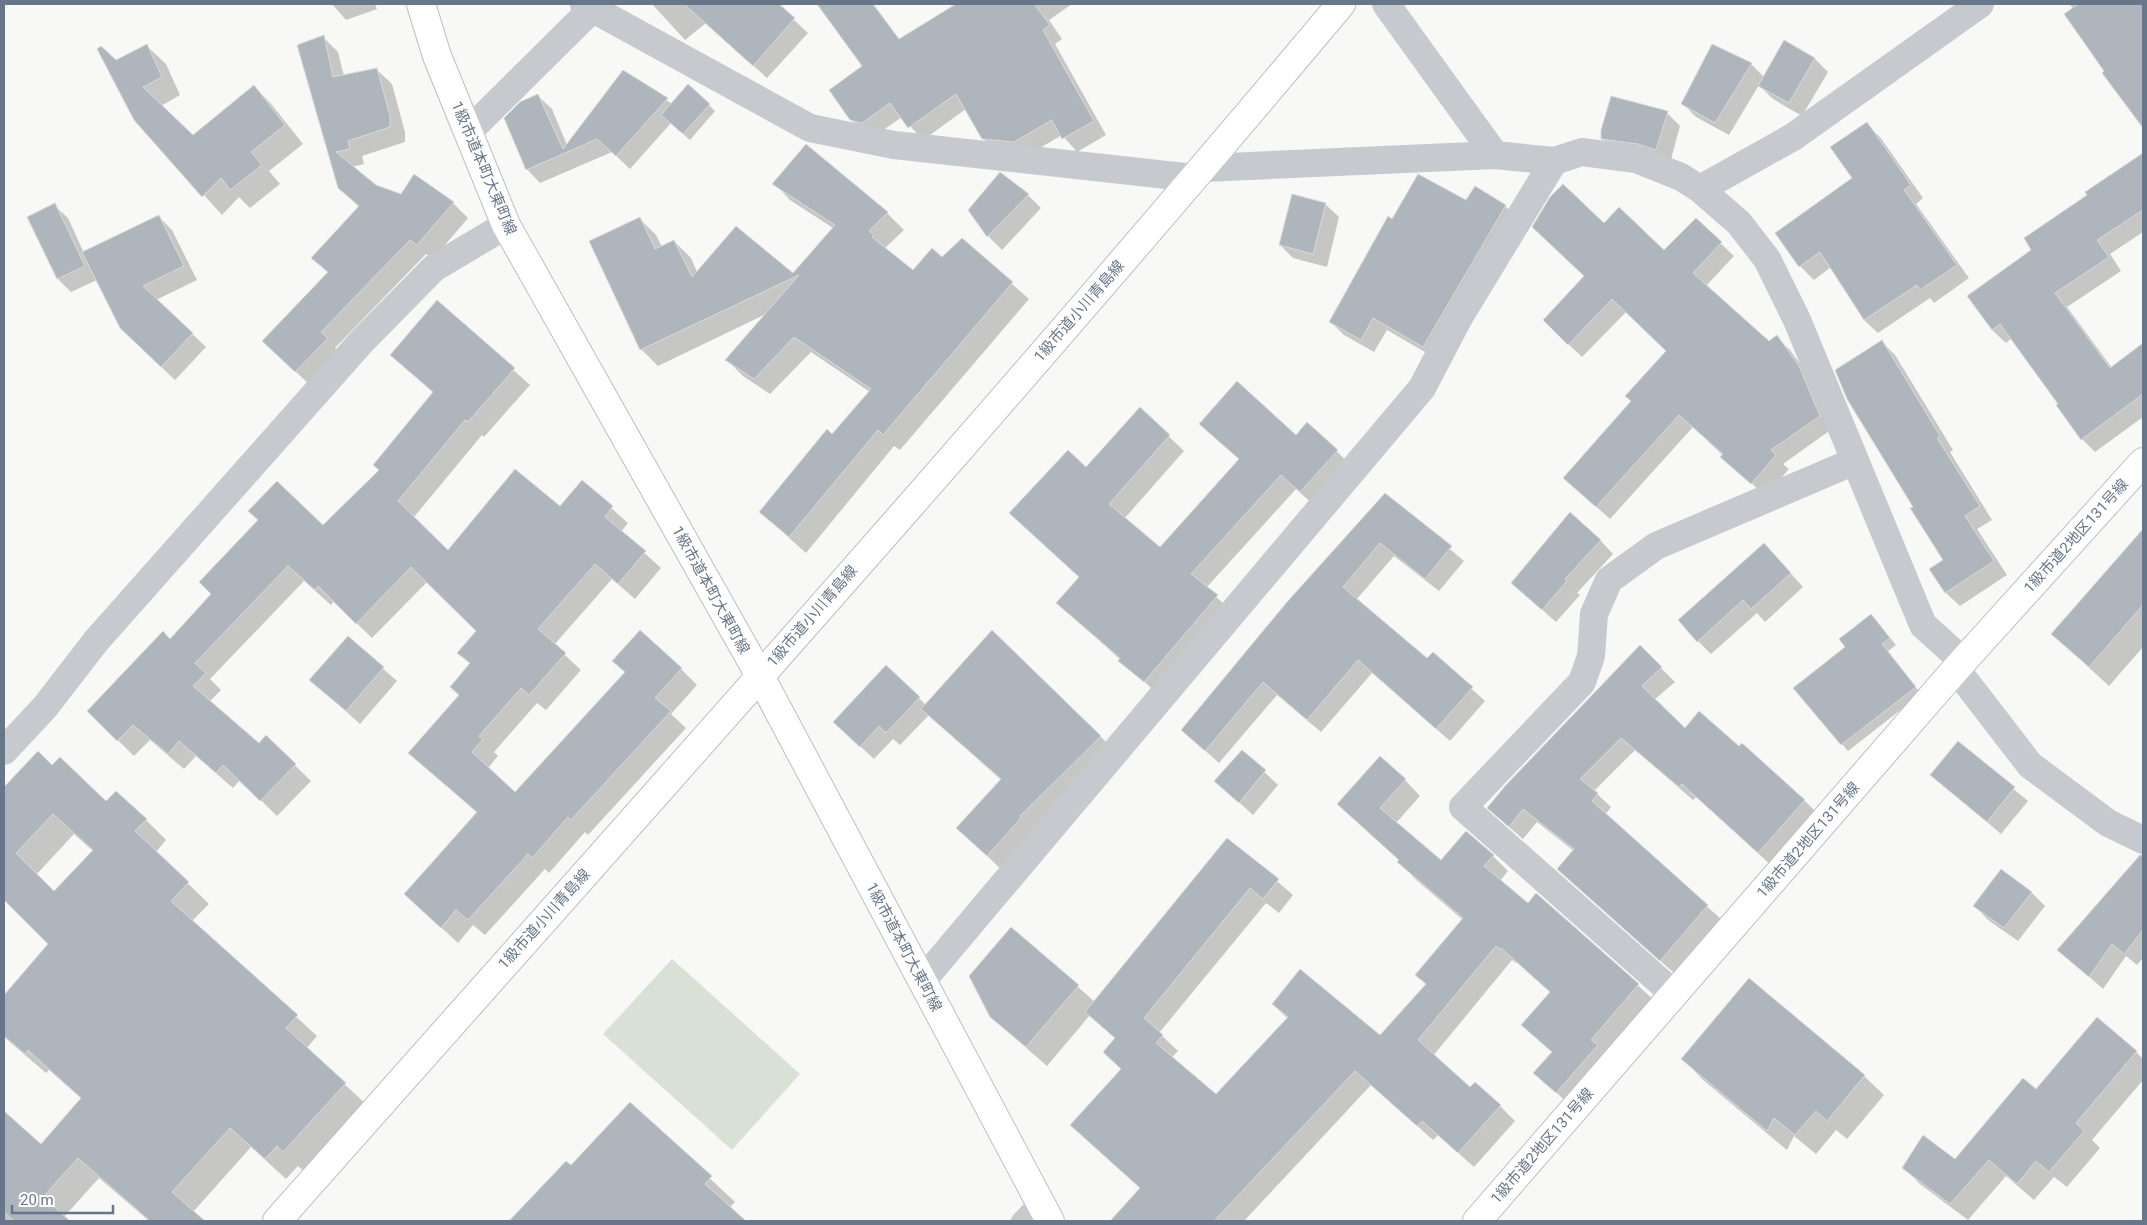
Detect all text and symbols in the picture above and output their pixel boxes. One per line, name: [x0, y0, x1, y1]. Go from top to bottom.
street label: 1級市道本町大東町線: [448, 98, 520, 238]
street label: 1級市道小川青島線: [1030, 257, 1128, 365]
street label: 1級市道2地区131号線: [2020, 475, 2132, 597]
street label: 1級市道本町大東町線: [668, 523, 754, 657]
street label: 1級市道小川青島線: [763, 562, 861, 670]
street label: 1級市道2地区131号線: [1753, 779, 1863, 901]
street label: 1級市道小川青島線: [494, 865, 594, 973]
street label: 1級市道本町大東町線: [862, 879, 946, 1015]
street label: 1級市道2地区131号線: [1487, 1085, 1597, 1207]
scale bar: [12, 1182, 114, 1214]
text: 20 m: [20, 1191, 54, 1209]

